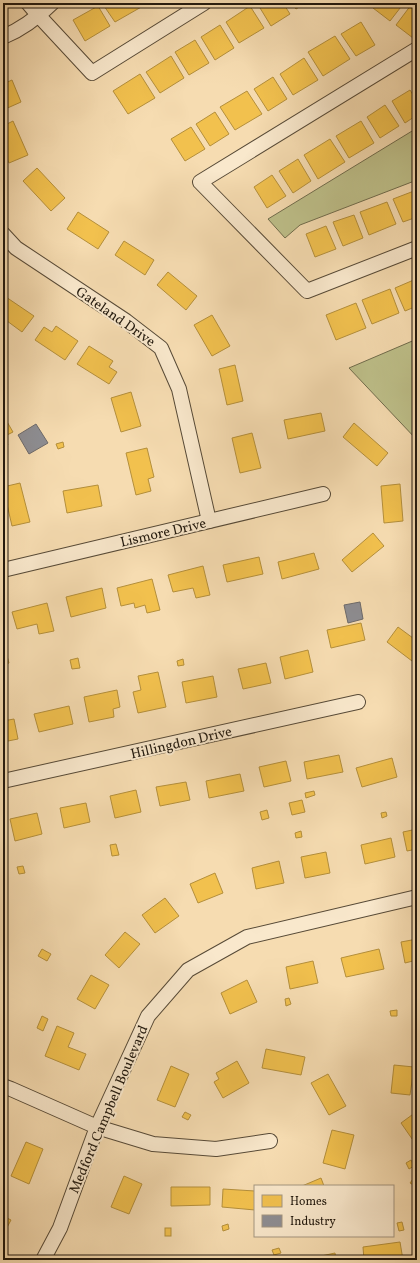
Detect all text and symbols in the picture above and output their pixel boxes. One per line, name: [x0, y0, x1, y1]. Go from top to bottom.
street label: Gateland Drive: [72, 283, 159, 352]
street label: Lismore Drive: [119, 514, 208, 553]
street label: Hillingdon Drive: [129, 722, 234, 764]
street label: Medford Campbell Boulevard: [65, 1023, 153, 1197]
legend: [254, 1185, 394, 1237]
text: Homes: [290, 1194, 327, 1210]
text: Industry: [290, 1214, 336, 1230]

